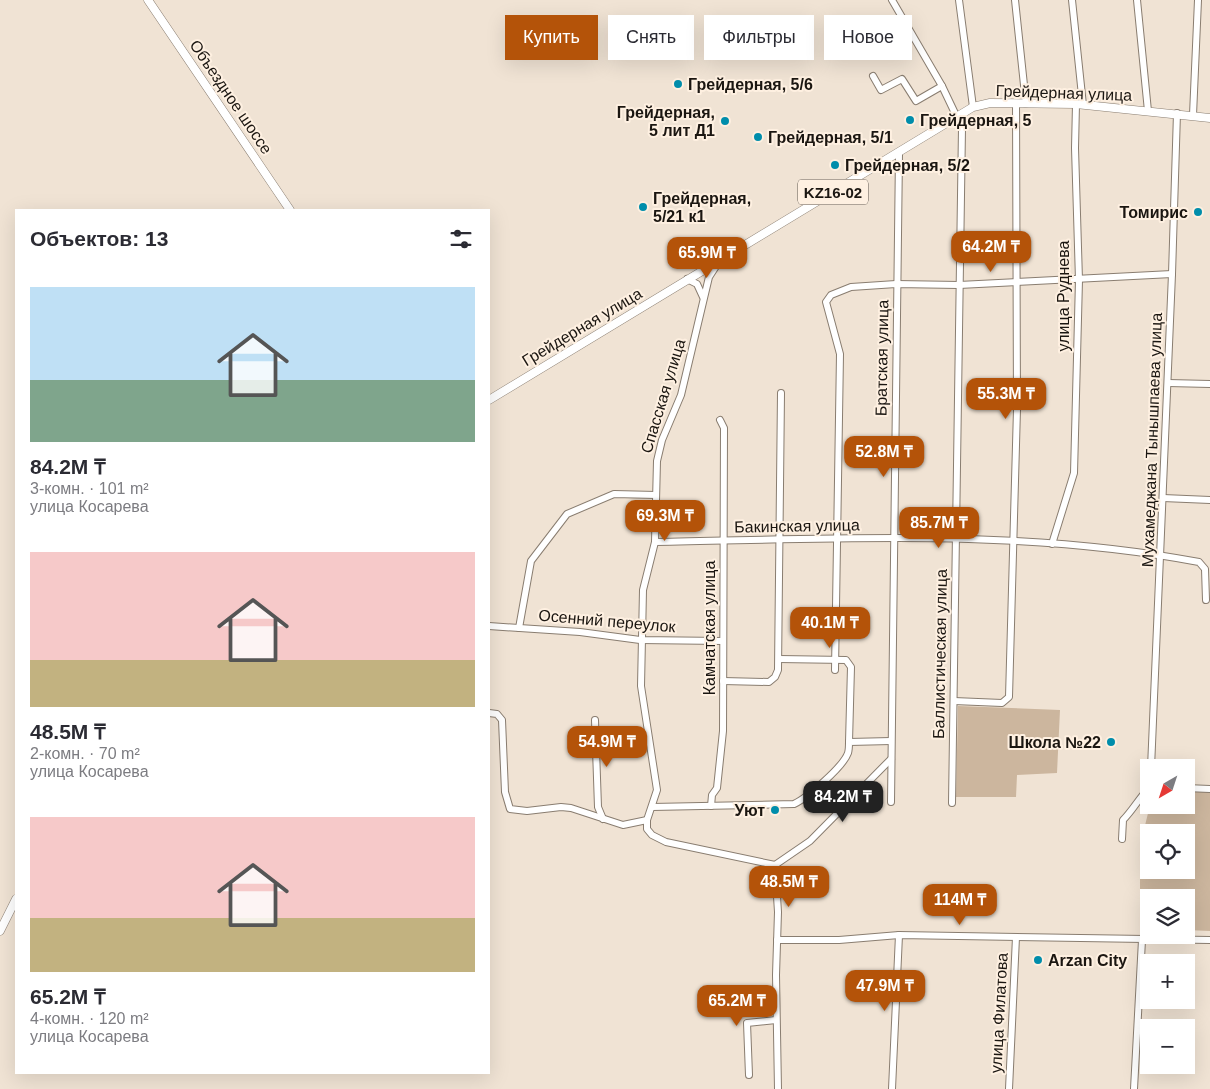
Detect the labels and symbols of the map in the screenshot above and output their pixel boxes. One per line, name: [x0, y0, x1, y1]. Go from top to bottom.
street label: Объездное шоссе: [187, 37, 275, 157]
place label: Грейдерная, 5/6: [688, 76, 813, 93]
marker: Грейдерная, 5/6: [672, 78, 684, 90]
street label: Грейдерная улица: [996, 82, 1133, 104]
place label: Грейдерная, 5 лит Д1: [617, 104, 715, 139]
place label: Грейдерная, 5: [920, 112, 1032, 129]
marker: Грейдерная, 5: [904, 114, 916, 126]
marker: Грейдерная, 5 лит Д1: [719, 115, 731, 127]
place label: Грейдерная, 5/1: [768, 129, 893, 146]
marker: Грейдерная, 5/1: [752, 131, 764, 143]
place label: Грейдерная, 5/2: [845, 157, 970, 174]
marker: Грейдерная, 5/2: [829, 159, 841, 171]
road number: KZ16-02: [798, 180, 868, 204]
place label: Грейдерная, 5/21 к1: [653, 190, 751, 225]
marker: Грейдерная, 5/21 к1: [637, 201, 649, 213]
place label: Томирис: [1119, 204, 1188, 221]
marker: Томирис: [1192, 206, 1204, 218]
pin: 64.2M ₸: [945, 230, 1037, 273]
pin: 65.9M ₸: [661, 236, 753, 279]
street label: улица Руднева: [1055, 240, 1072, 351]
street label: Грейдерная улица: [519, 285, 645, 369]
street label: Братская улица: [872, 300, 892, 416]
street label: Мухамеджана Тынышпаева улица: [1139, 312, 1165, 568]
street label: Спасская улица: [638, 337, 688, 455]
pin: 55.3M ₸: [960, 378, 1052, 420]
pin: 52.8M ₸: [838, 436, 930, 478]
pin: 69.3M ₸: [619, 500, 711, 542]
pin: 85.7M ₸: [893, 506, 985, 549]
street label: Бакинская улица: [734, 516, 860, 536]
street label: Камчатская улица: [701, 561, 718, 695]
street label: Баллистическая улица: [930, 569, 950, 739]
pin: 40.1M ₸: [784, 606, 876, 649]
street label: Осенний переулок: [538, 607, 677, 636]
pin: 54.9M ₸: [561, 726, 653, 768]
place label: Школа №22: [1009, 734, 1101, 751]
marker: Школа №22: [1105, 736, 1117, 748]
north arrow: [1140, 759, 1195, 814]
pin: 84.2M ₸: [797, 780, 889, 823]
place label: Уют: [735, 802, 765, 819]
marker: Уют: [769, 804, 781, 816]
pin: 48.5M ₸: [743, 866, 835, 908]
pin: 114M ₸: [919, 884, 1001, 926]
street label: улица Филатова: [987, 952, 1011, 1074]
place label: Arzan City: [1048, 952, 1127, 969]
marker: Arzan City: [1032, 954, 1044, 966]
pin: 47.9M ₸: [839, 970, 931, 1012]
pin: 65.2M ₸: [691, 984, 783, 1027]

